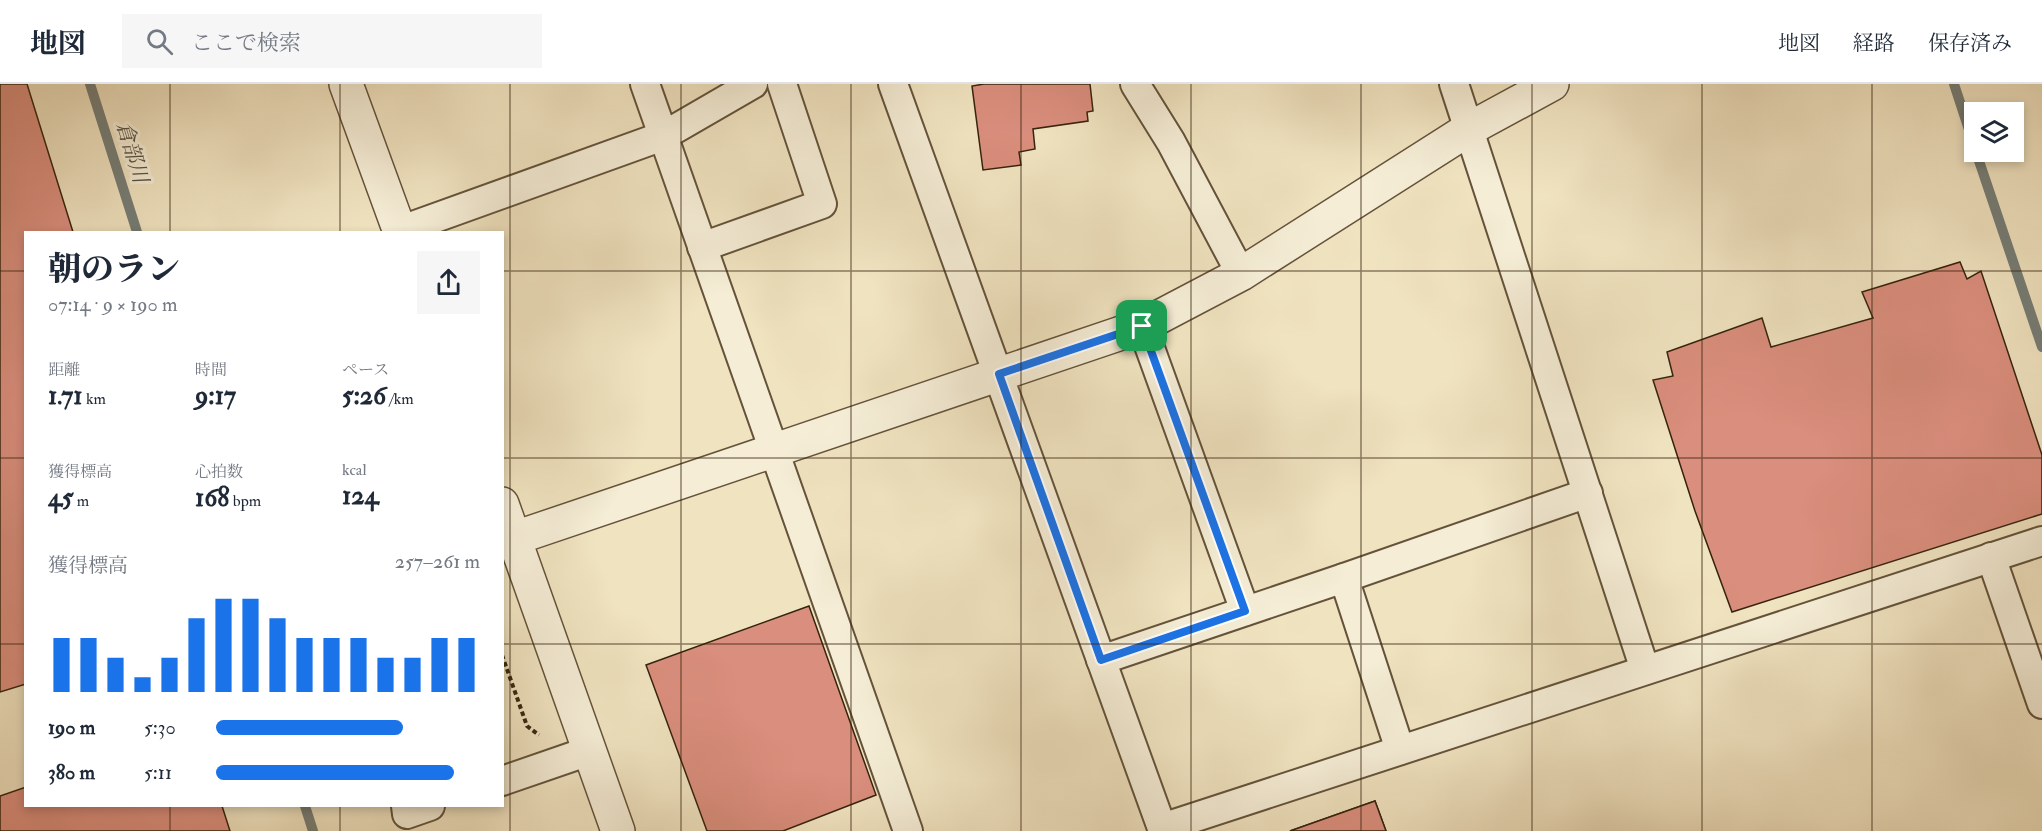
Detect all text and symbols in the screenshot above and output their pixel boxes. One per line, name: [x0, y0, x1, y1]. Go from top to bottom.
search box: [122, 14, 542, 68]
icon: search: [143, 25, 176, 58]
text: 地図: [30, 27, 86, 62]
text: ここで検索: [191, 29, 301, 57]
text: 地図: [1778, 30, 1820, 57]
text: 経路: [1853, 30, 1895, 57]
text: 保存済み: [1928, 30, 2012, 57]
map controls: [1964, 102, 2024, 162]
button: layers: [1964, 102, 2024, 162]
water label: 倉部川: [110, 118, 155, 188]
text: 朝のラン: [48, 249, 180, 290]
button: share: [417, 251, 480, 314]
text: 07:14 · 9 × 190 m: [48, 292, 177, 317]
pin: [1116, 300, 1167, 351]
icon: arrive: [1125, 309, 1158, 342]
text: 距離: [48, 360, 80, 380]
text: 時間: [195, 360, 227, 380]
text: ペース: [342, 360, 389, 380]
text: 1.71: [48, 380, 83, 412]
text: 9:17: [195, 380, 236, 412]
text: 5:26: [342, 380, 386, 412]
text: km: [83, 389, 106, 409]
text: /km: [386, 389, 414, 409]
text: kcal: [342, 460, 367, 480]
text: 獲得標高: [48, 462, 112, 482]
text: 心拍数: [195, 462, 243, 482]
text: 124: [342, 480, 378, 512]
text: 45: [48, 482, 73, 514]
text: 168: [195, 482, 229, 514]
text: m: [73, 491, 89, 511]
text: bpm: [229, 491, 261, 511]
text: 257–261 m: [395, 549, 480, 574]
text: 獲得標高: [48, 553, 128, 578]
text: 190 m: [48, 715, 95, 740]
text: 5:30: [144, 715, 176, 740]
text: 380 m: [48, 760, 95, 785]
text: 5:11: [144, 760, 172, 785]

